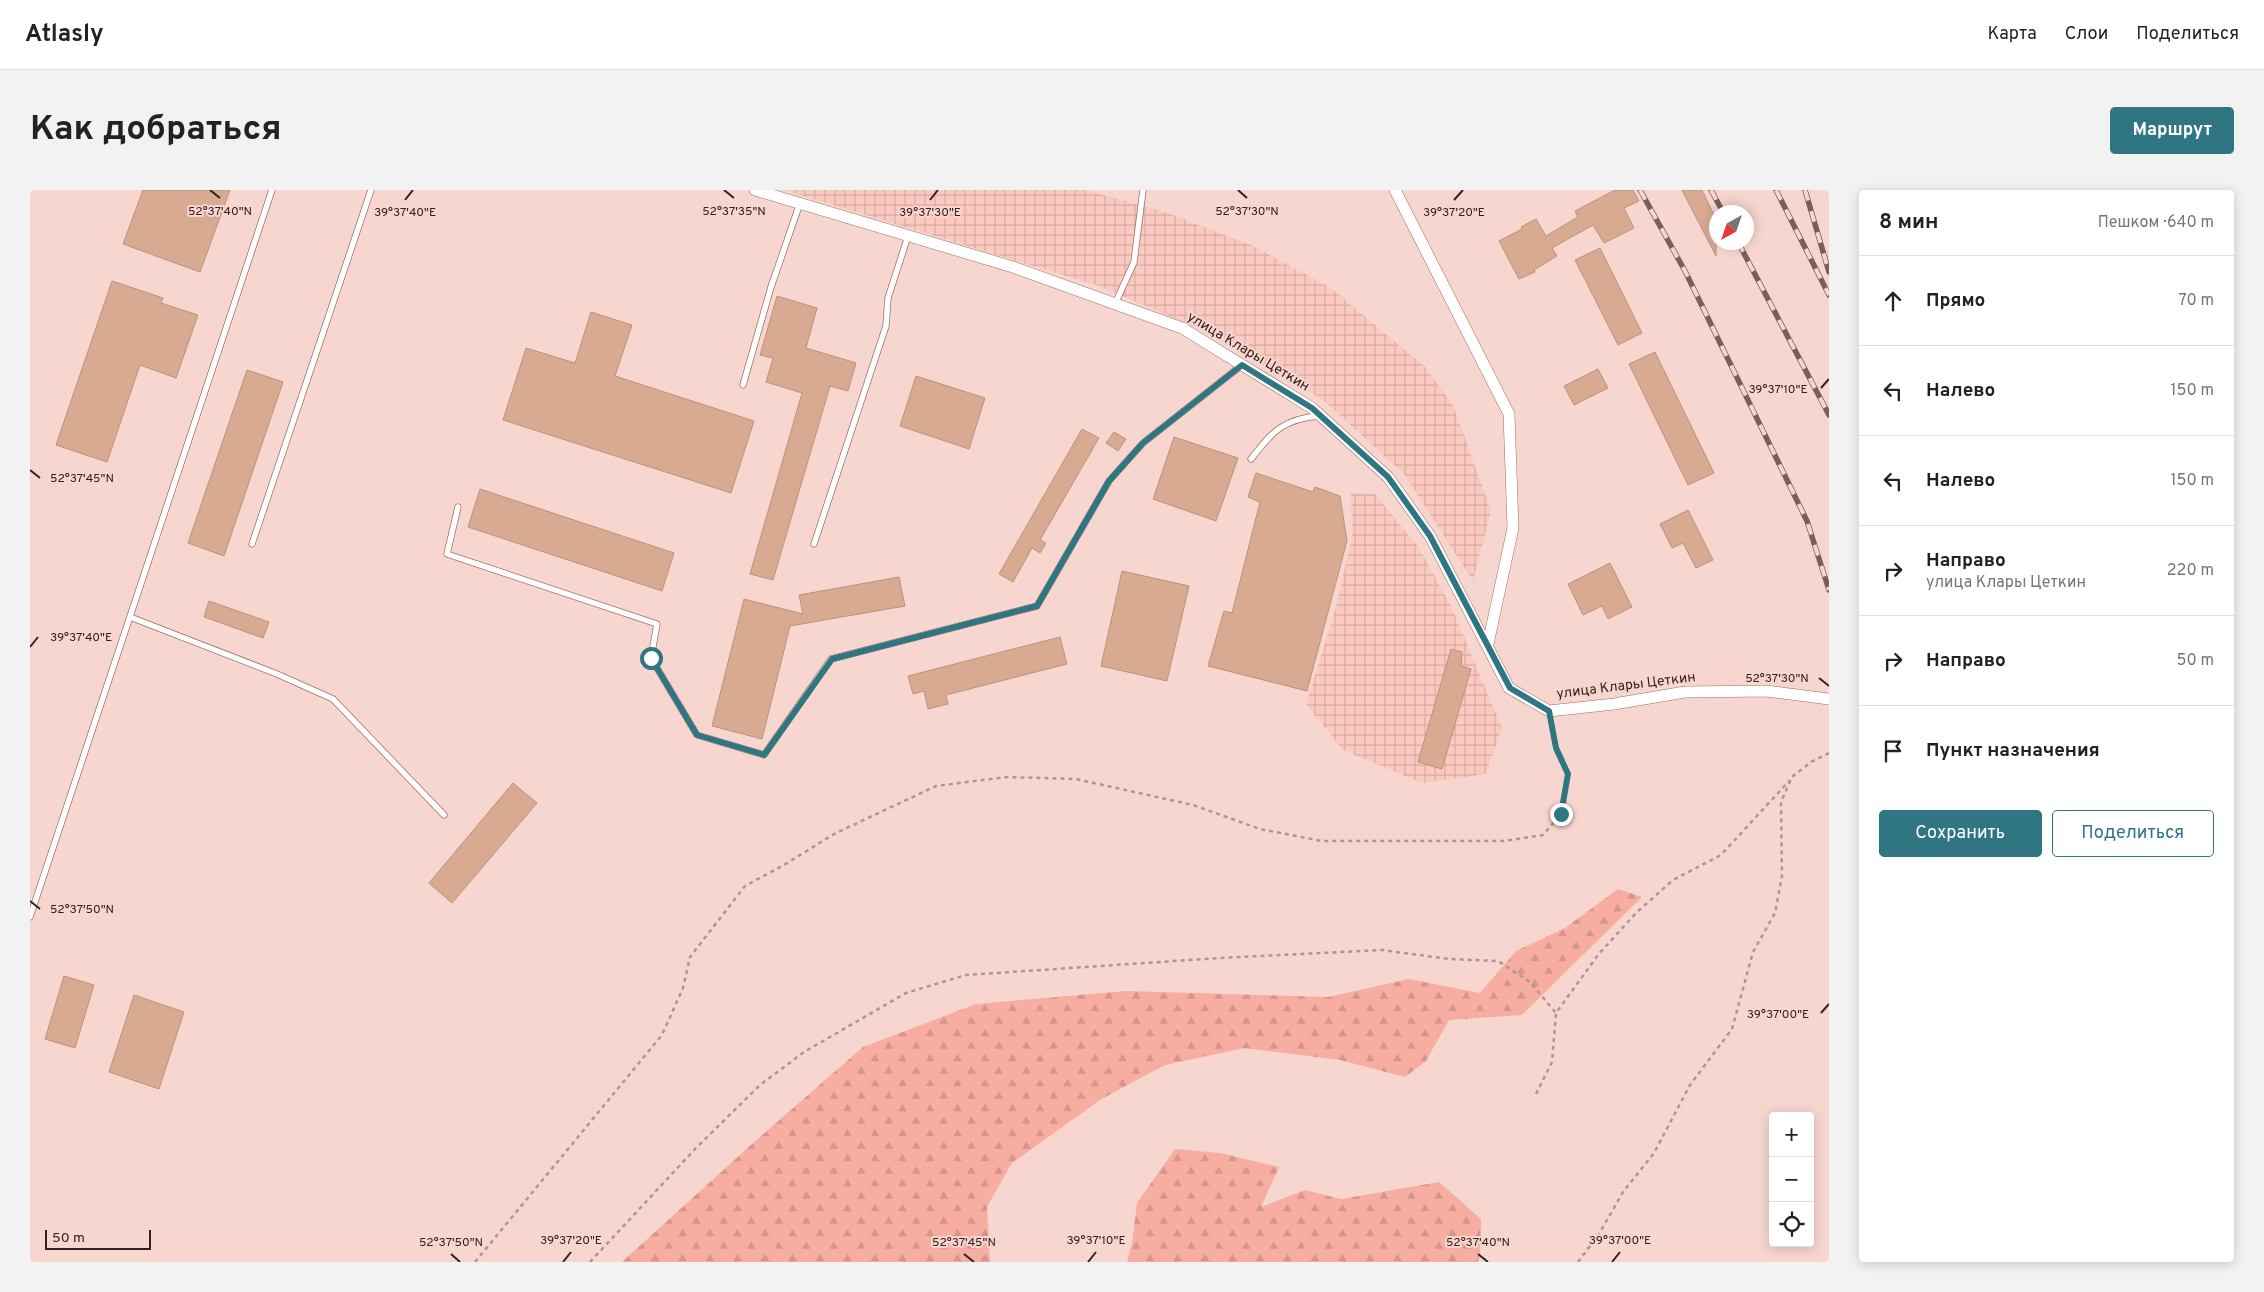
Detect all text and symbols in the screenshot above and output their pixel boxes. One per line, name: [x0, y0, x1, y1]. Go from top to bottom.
text: Atlasly: [25, 20, 104, 50]
text: Карта: [1987, 23, 2037, 46]
text: Слои: [2065, 23, 2108, 46]
text: Поделиться: [2136, 23, 2239, 46]
button: Маршрут: [2110, 107, 2234, 154]
text: Как добраться: [30, 108, 282, 152]
text: 52°37'40"N: [188, 204, 252, 220]
text: 52°37'35"N: [702, 204, 766, 220]
text: 52°37'30"N: [1215, 204, 1279, 220]
text: 39°37'40"E: [374, 205, 436, 221]
text: 39°37'30"E: [899, 205, 961, 221]
text: 39°37'20"E: [1423, 205, 1485, 221]
north arrow: [1709, 205, 1754, 250]
text: 8 мин: [1879, 209, 1938, 236]
text: Пешком · 640 m: [2098, 213, 2214, 233]
icon: ahead: [1879, 287, 1907, 315]
text: Прямо: [1926, 289, 1985, 313]
text: 70 m: [2179, 291, 2214, 311]
street label: улица Клары Цеткин: [1184, 309, 1312, 395]
icon: left: [1879, 377, 1907, 405]
text: Налево: [1926, 379, 1995, 403]
text: 150 m: [2171, 381, 2214, 401]
text: 39°37'10"E: [1748, 382, 1808, 398]
icon: left: [1879, 467, 1907, 495]
text: Налево: [1926, 469, 1995, 493]
text: 52°37'45"N: [50, 471, 114, 487]
text: 150 m: [2171, 471, 2214, 491]
text: Направо: [1926, 549, 2006, 573]
icon: right: [1879, 557, 1907, 585]
text: 220 m: [2167, 561, 2214, 581]
text: улица Клары Цеткин: [1926, 573, 2086, 593]
text: 39°37'40"E: [50, 630, 112, 646]
route start: [640, 647, 663, 670]
icon: right: [1879, 647, 1907, 675]
text: Направо: [1926, 649, 2006, 673]
text: 50 m: [2177, 651, 2214, 671]
street label: улица Клары Цеткин: [1555, 669, 1697, 703]
text: 52°37'30"N: [1745, 671, 1809, 687]
icon: arrive: [1879, 737, 1907, 765]
text: Пункт назначения: [1926, 739, 2100, 763]
route end: [1550, 803, 1573, 826]
button: Сохранить: [1879, 810, 2042, 857]
button: Поделиться: [2052, 810, 2214, 857]
text: 52°37'50"N: [50, 902, 114, 918]
text: 39°37'00"E: [1747, 1007, 1809, 1023]
map controls: [1769, 1112, 1814, 1247]
button: +: [1769, 1112, 1814, 1157]
button: −: [1769, 1157, 1814, 1202]
button: locate: [1769, 1202, 1814, 1247]
scale bar: [45, 1227, 151, 1250]
text: 50 m: [52, 1230, 85, 1247]
text: 39°37'20"E: [540, 1233, 602, 1249]
text: 39°37'10"E: [1066, 1233, 1126, 1249]
text: 39°37'00"E: [1589, 1233, 1651, 1249]
text: 52°37'50"N: [419, 1235, 483, 1251]
text: 52°37'45"N: [932, 1235, 996, 1251]
text: 52°37'40"N: [1446, 1235, 1510, 1251]

